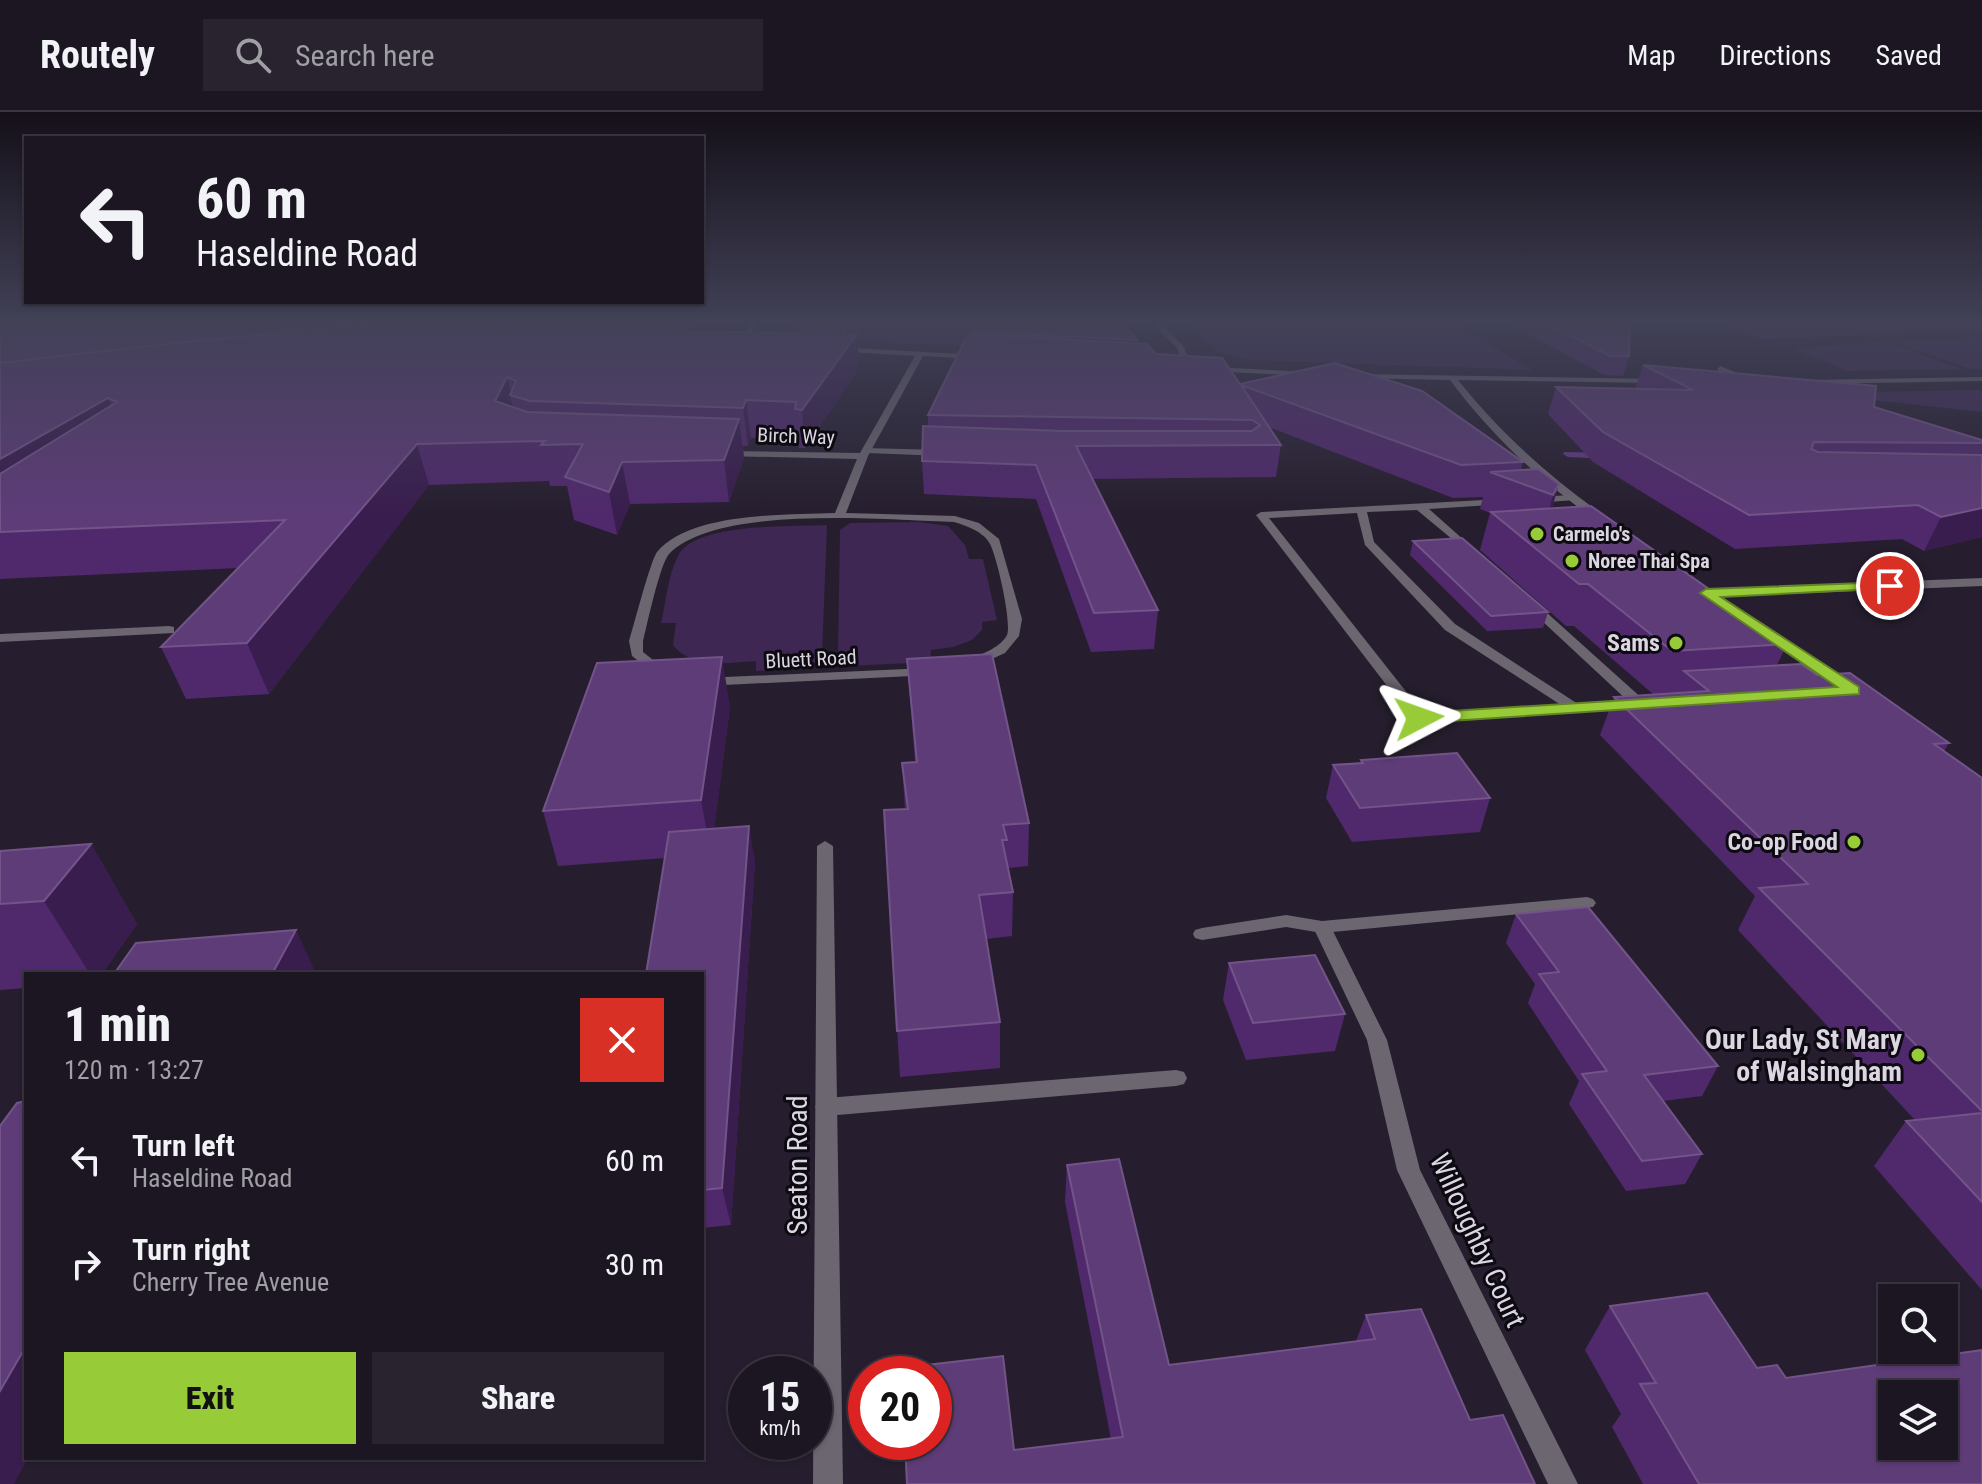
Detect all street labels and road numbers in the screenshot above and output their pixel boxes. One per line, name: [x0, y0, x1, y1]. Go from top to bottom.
street label: Birch Way: [757, 423, 835, 449]
street label: Bluett Road: [765, 645, 857, 673]
street label: Seaton Road: [781, 1095, 814, 1235]
street label: Willoughby Court: [1423, 1148, 1532, 1332]

